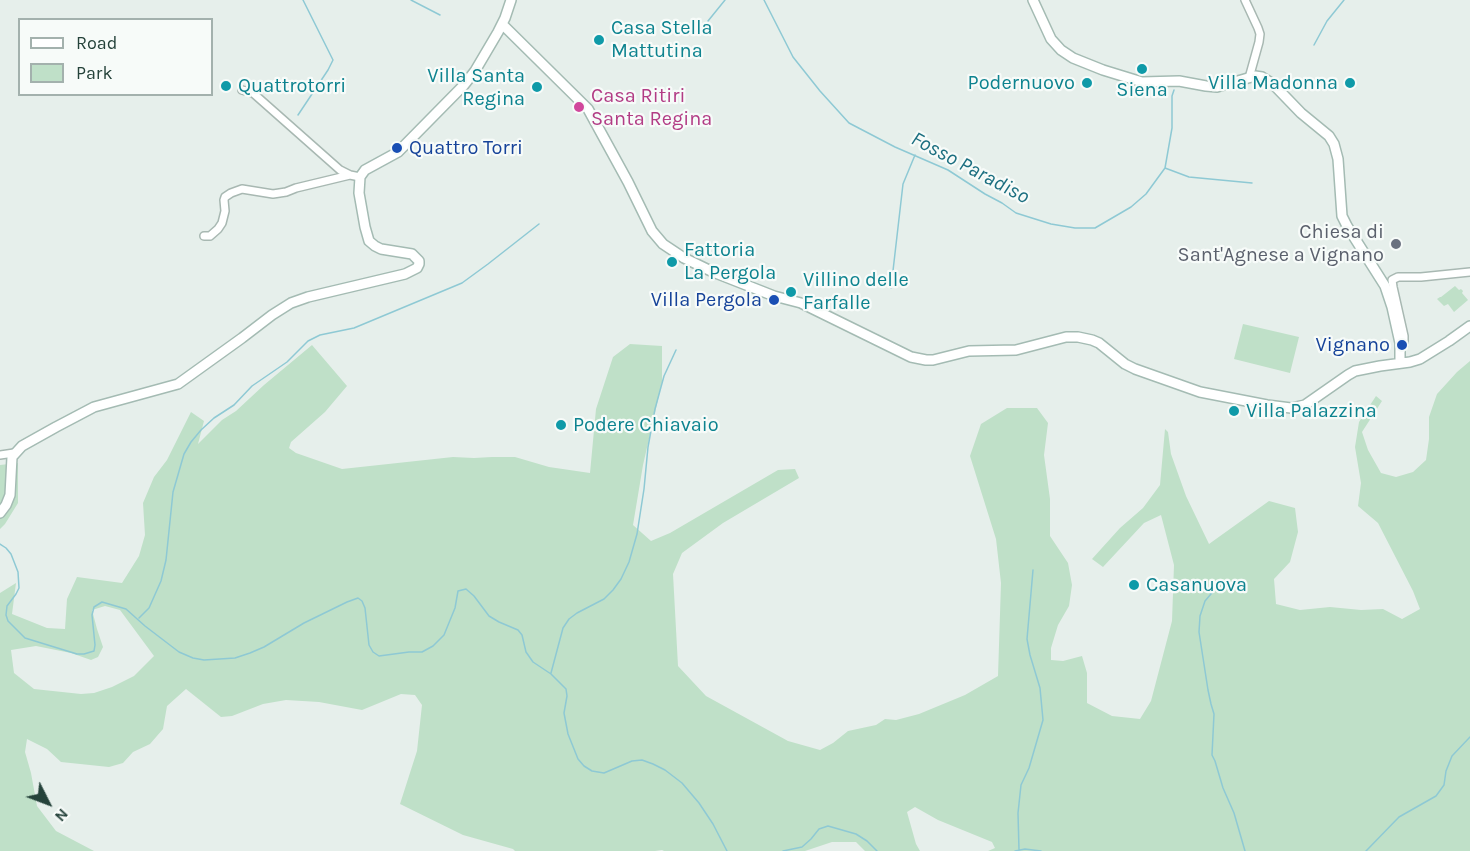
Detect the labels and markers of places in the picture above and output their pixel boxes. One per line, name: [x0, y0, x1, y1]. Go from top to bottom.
place label: Casa Stella Mattutina: [611, 16, 713, 63]
marker: Casa Stella Mattutina: [592, 33, 606, 47]
marker: Siena: [1135, 62, 1149, 76]
place label: Villa Santa Regina: [427, 64, 525, 111]
place label: Podernuovo: [968, 71, 1075, 95]
place label: Villa Madonna: [1208, 71, 1338, 95]
place label: Quattrotorri: [238, 74, 346, 98]
marker: Podernuovo: [1080, 76, 1094, 90]
marker: Villa Madonna: [1343, 76, 1357, 90]
place label: Siena: [1116, 78, 1168, 102]
marker: Quattrotorri: [219, 79, 233, 93]
marker: Villa Santa Regina: [530, 80, 544, 94]
place label: Casa Ritiri Santa Regina: [591, 84, 712, 131]
marker: Casa Ritiri Santa Regina: [572, 100, 586, 114]
place label: Quattro Torri: [409, 136, 523, 160]
marker: Quattro Torri: [390, 141, 404, 155]
place label: Chiesa di Sant'Agnese a Vignano: [1178, 220, 1384, 267]
marker: Chiesa di Sant'Agnese a Vignano: [1389, 237, 1403, 251]
place label: Fattoria La Pergola: [684, 238, 776, 285]
marker: Fattoria La Pergola: [665, 255, 679, 269]
place label: Villino delle Farfalle: [803, 268, 909, 315]
marker: Villino delle Farfalle: [784, 285, 798, 299]
place label: Villa Pergola: [651, 288, 762, 312]
marker: Villa Pergola: [767, 293, 781, 307]
place label: Vignano: [1315, 333, 1390, 357]
marker: Vignano: [1395, 338, 1409, 352]
place label: Villa Palazzina: [1246, 399, 1377, 423]
marker: Villa Palazzina: [1227, 404, 1241, 418]
place label: Podere Chiavaio: [573, 413, 719, 437]
marker: Podere Chiavaio: [554, 418, 568, 432]
place label: Casanuova: [1146, 573, 1247, 597]
marker: Casanuova: [1127, 578, 1141, 592]

